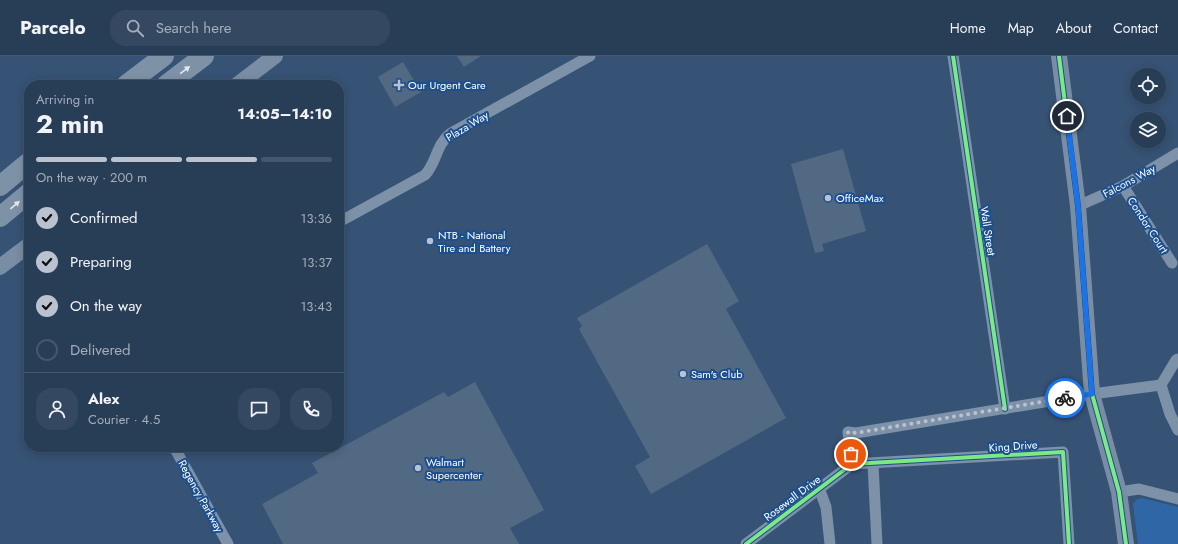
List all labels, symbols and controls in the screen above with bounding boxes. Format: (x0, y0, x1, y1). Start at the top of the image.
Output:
search box (110, 10, 390, 46)
text: Parcelo (20, 14, 86, 41)
icon: search (124, 17, 146, 39)
text: Search here (156, 17, 232, 39)
text: Home (950, 18, 986, 38)
text: Map (1008, 18, 1034, 38)
text: About (1056, 18, 1091, 38)
text: Contact (1113, 18, 1158, 38)
one-way arrow (180, 67, 190, 75)
map controls (1130, 68, 1166, 148)
button: locate (1130, 68, 1166, 104)
place label: Our Urgent Care (408, 77, 486, 93)
marker: Our Urgent Care (393, 79, 405, 91)
text: Arriving in (36, 90, 94, 109)
pin (1050, 99, 1084, 133)
text: 14:05–14:10 (237, 103, 332, 125)
text: 2 min (36, 105, 104, 143)
icon: home (1056, 105, 1078, 127)
street label: Plaza Way (443, 107, 492, 145)
button: layers (1130, 112, 1166, 148)
street label: Falcons Way (1100, 160, 1158, 202)
text: On the way · 200 m (36, 168, 147, 187)
place label: OfficeMax (836, 190, 884, 206)
marker: OfficeMax (823, 193, 833, 203)
street label: Condor Court (1124, 194, 1172, 257)
one-way arrow (9, 201, 20, 210)
street label: Wall Street (976, 205, 1000, 257)
icon: check (36, 207, 58, 229)
text: Confirmed (70, 207, 138, 229)
text: 13:36 (301, 209, 332, 228)
place label: NTB - National Tire and Battery (438, 227, 511, 256)
marker: NTB - National Tire and Battery (425, 236, 435, 246)
icon: check (36, 251, 58, 273)
text: Preparing (70, 251, 132, 273)
text: 13:37 (301, 253, 332, 272)
icon: check (36, 295, 58, 317)
text: On the way (70, 295, 142, 317)
text: 13:43 (300, 297, 332, 316)
text: Delivered (70, 339, 131, 361)
place label: Sam's Club (691, 366, 742, 382)
marker: Sam's Club (678, 369, 688, 379)
courier (1045, 378, 1085, 418)
icon: bike (1054, 387, 1076, 409)
button: person (36, 388, 78, 430)
text: Alex (88, 388, 119, 410)
button: chat (238, 388, 280, 430)
button: phone (290, 388, 332, 430)
text: Courier · 4.5 (88, 410, 160, 429)
street label: King Drive (988, 436, 1038, 456)
pin (834, 437, 868, 471)
icon: bag (840, 443, 862, 465)
place label: Walmart Supercenter (426, 454, 482, 483)
street label: Regency Parkway (175, 457, 228, 535)
marker: Walmart Supercenter (413, 463, 423, 473)
street label: Rosewall Drive (760, 471, 824, 525)

